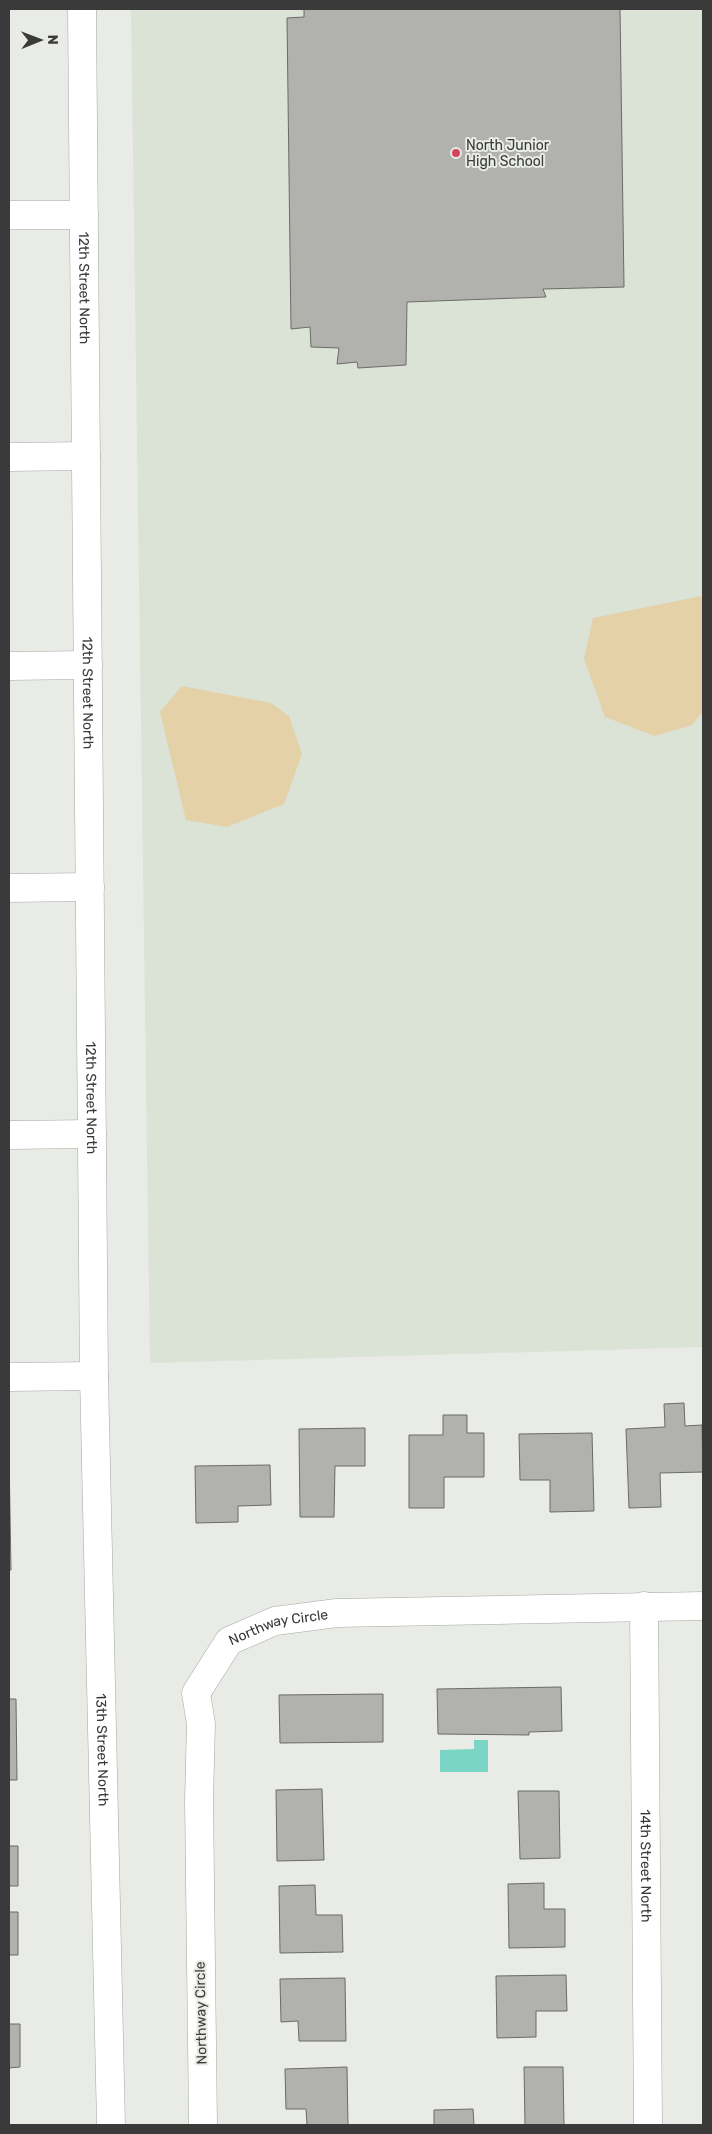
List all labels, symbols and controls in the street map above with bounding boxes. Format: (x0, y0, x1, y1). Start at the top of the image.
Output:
north arrow (15, 15, 65, 65)
text: N (44, 35, 61, 45)
place label: North Junior High School (466, 137, 550, 170)
marker: North Junior High School (450, 147, 462, 159)
street label: 12th Street North (75, 232, 93, 344)
street label: 12th Street North (79, 637, 97, 749)
street label: 12th Street North (83, 1042, 101, 1154)
street label: Northway Circle (226, 1606, 329, 1649)
street label: 13th Street North (93, 1693, 112, 1807)
street label: 14th Street North (637, 1809, 655, 1923)
street label: Northway Circle (192, 1961, 210, 2065)

